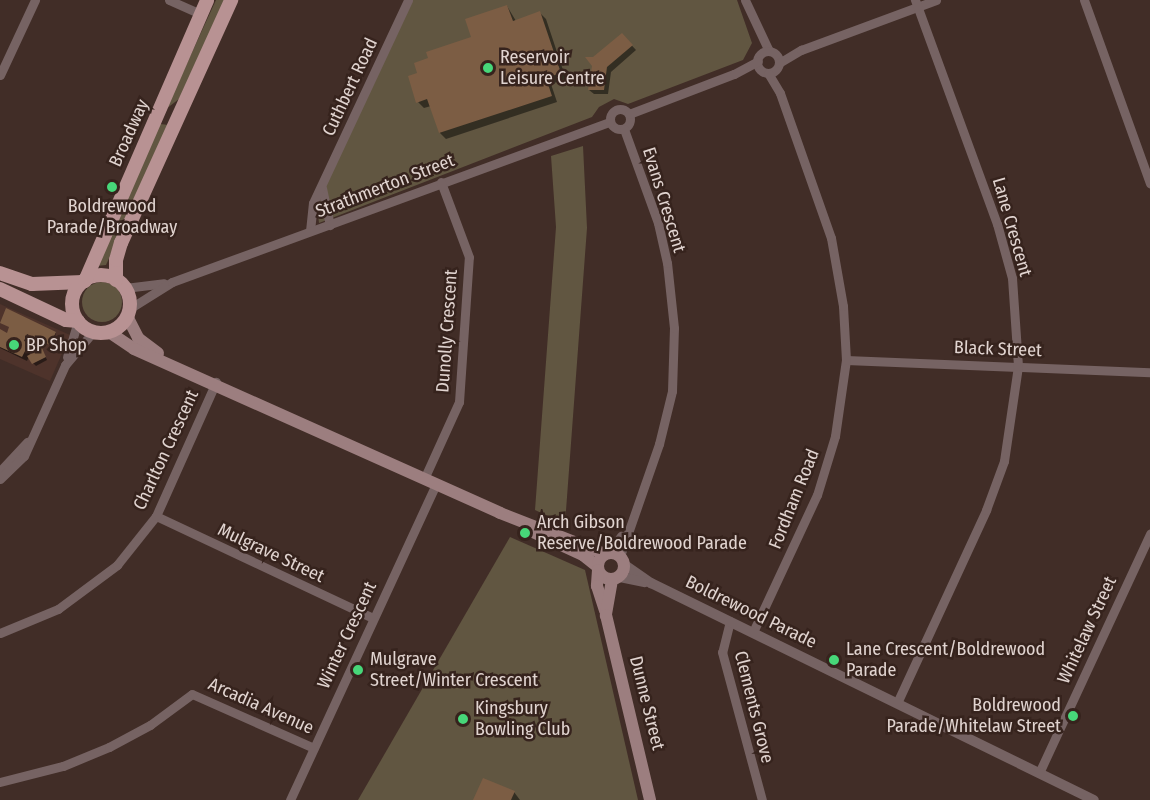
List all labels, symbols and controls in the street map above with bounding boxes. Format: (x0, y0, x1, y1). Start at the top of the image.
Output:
street label: Cuthbert Road (318, 34, 382, 140)
place label: Reservoir Leisure Centre (500, 47, 605, 90)
marker: Reservoir Leisure Centre (481, 61, 495, 75)
street label: Broadway (105, 96, 153, 170)
street label: Evans Crescent (638, 145, 690, 255)
street label: Strathmerton Street (313, 150, 457, 222)
street label: Lane Crescent (988, 175, 1036, 279)
marker: Boldrewood Parade/Broadway (105, 180, 119, 194)
place label: Boldrewood Parade/Broadway (47, 196, 177, 238)
street label: Dunolly Crescent (432, 269, 462, 393)
place label: BP Shop (26, 334, 87, 356)
street label: Black Street (954, 337, 1042, 361)
marker: BP Shop (7, 338, 21, 352)
street label: Charlton Crescent (129, 387, 203, 513)
street label: Fordham Road (764, 446, 824, 552)
place label: Arch Gibson Reserve/Boldrewood Parade (537, 512, 747, 554)
street label: Mulgrave Street (214, 519, 328, 587)
marker: Arch Gibson Reserve/Boldrewood Parade (518, 526, 532, 540)
street label: Boldrewood Parade (682, 571, 820, 653)
street label: Whitelaw Street (1053, 573, 1121, 687)
street label: Winter Crescent (313, 578, 381, 692)
place label: Lane Crescent/Boldrewood Parade (846, 639, 1045, 682)
place label: Mulgrave Street/Winter Crescent (370, 649, 538, 692)
street label: Clements Grove (730, 649, 778, 765)
marker: Lane Crescent/Boldrewood Parade (827, 653, 841, 667)
street label: Dunne Street (625, 654, 669, 752)
marker: Mulgrave Street/Winter Crescent (351, 663, 365, 677)
street label: Arcadia Avenue (205, 673, 317, 739)
place label: Boldrewood Parade/Whitelaw Street (887, 695, 1061, 738)
place label: Kingsbury Bowling Club (475, 698, 570, 740)
marker: Boldrewood Parade/Whitelaw Street (1066, 709, 1080, 723)
marker: Kingsbury Bowling Club (456, 712, 470, 726)

